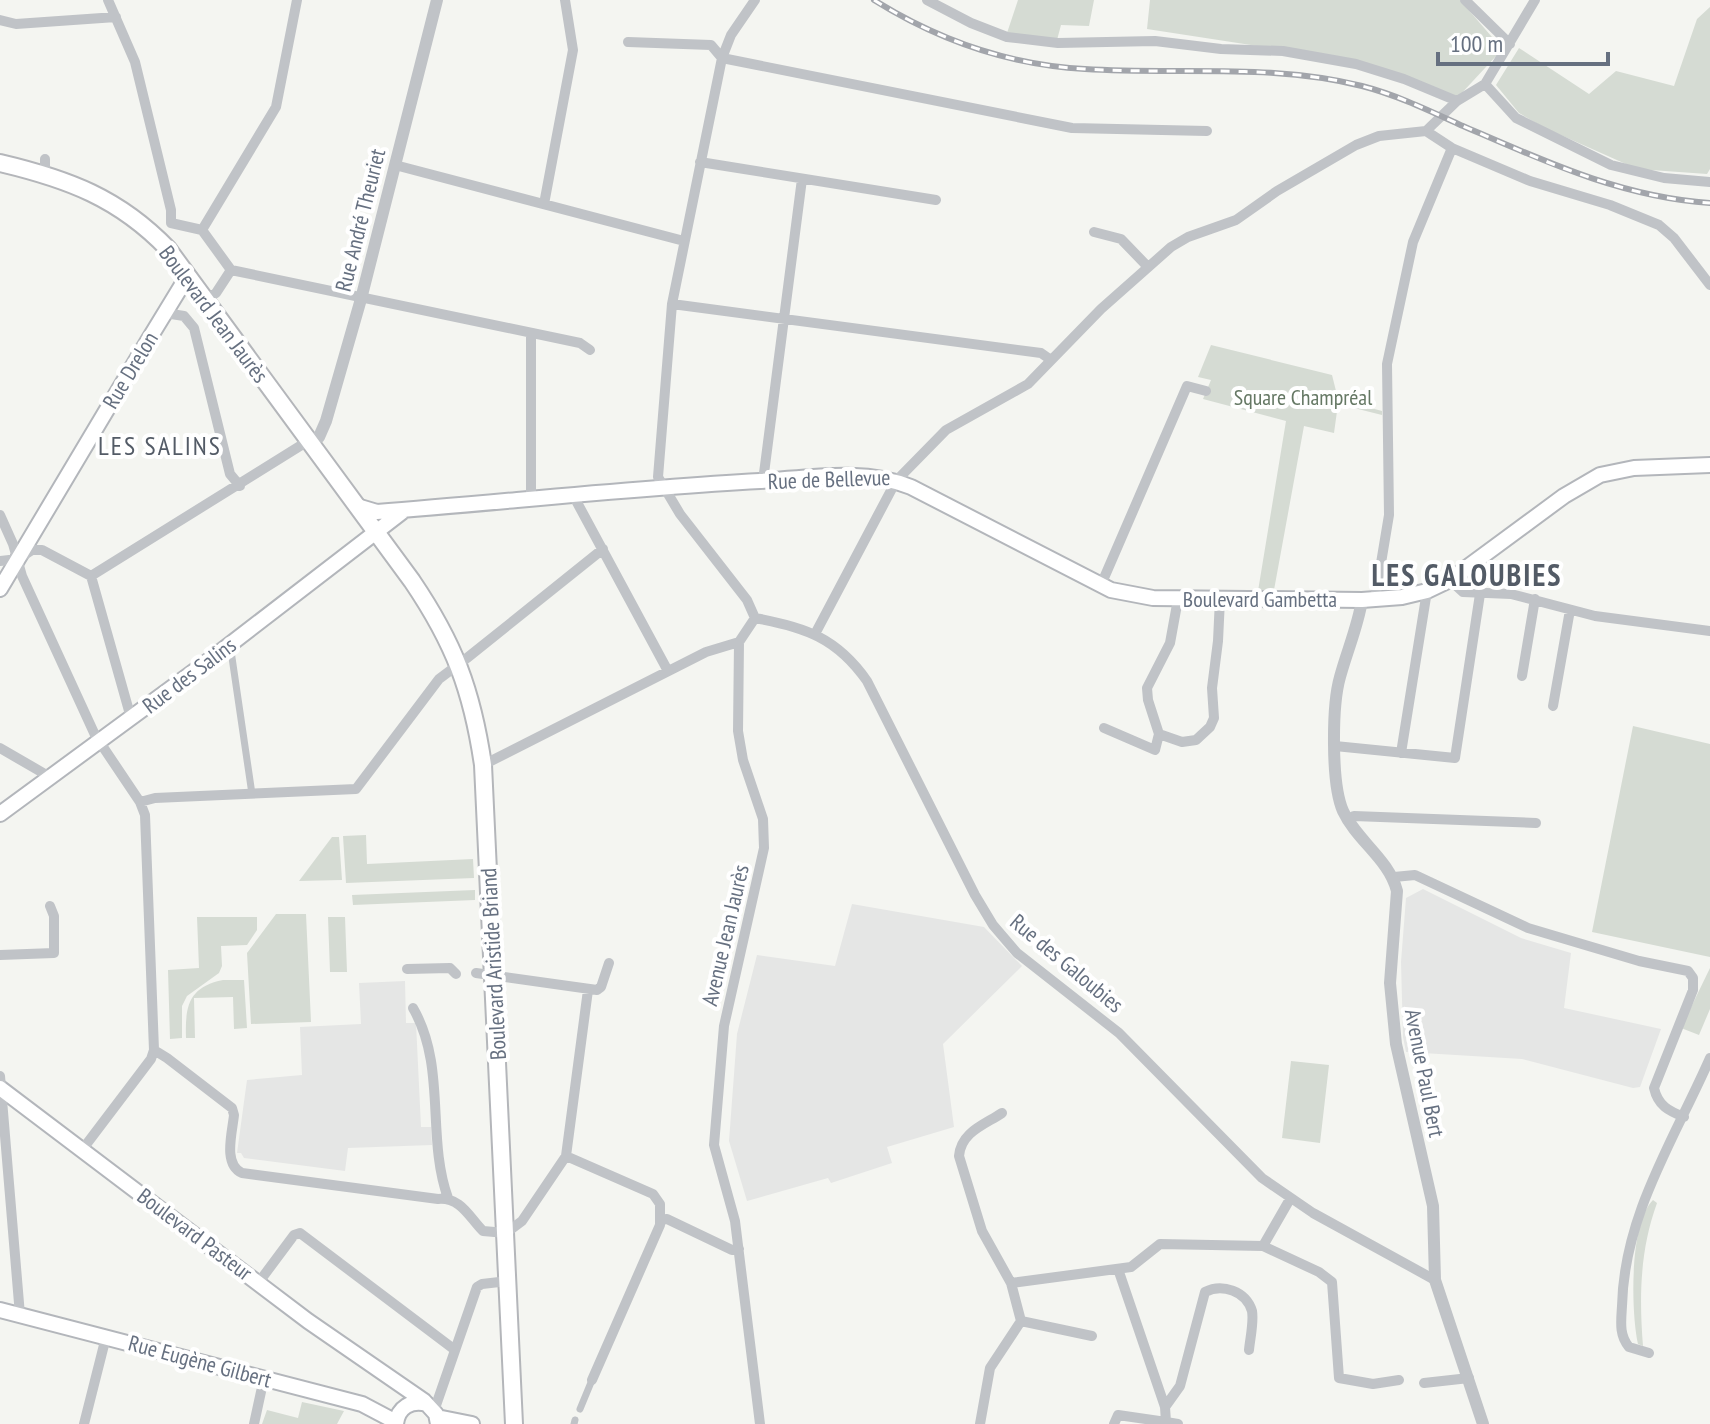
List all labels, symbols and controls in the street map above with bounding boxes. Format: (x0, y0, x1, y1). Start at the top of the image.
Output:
scale bar (1438, 16, 1608, 66)
text: 100 m (1450, 28, 1503, 59)
street label: Rue André Theuriet (329, 146, 391, 294)
street label: Boulevard Jean Jaurès (153, 240, 275, 388)
street label: Rue Drelon (96, 326, 164, 414)
park label: Square Champréal (1234, 383, 1373, 411)
district label: LES SALINS (98, 429, 222, 462)
street label: Rue de Bellevue (767, 463, 891, 495)
district label: LES GALOUBIES (1372, 555, 1562, 594)
street label: Boulevard Gambetta (1183, 585, 1337, 613)
street label: Rue des Salins (137, 631, 241, 719)
street label: Avenue Jean Jaurès (695, 862, 755, 1008)
street label: Boulevard Aristide Briand (474, 867, 512, 1061)
street label: Rue des Galoubies (1005, 908, 1129, 1018)
street label: Avenue Paul Bert (1399, 1007, 1451, 1139)
street label: Boulevard Pasteur (132, 1182, 258, 1286)
street label: Rue Eugène Gilbert (125, 1328, 275, 1394)

